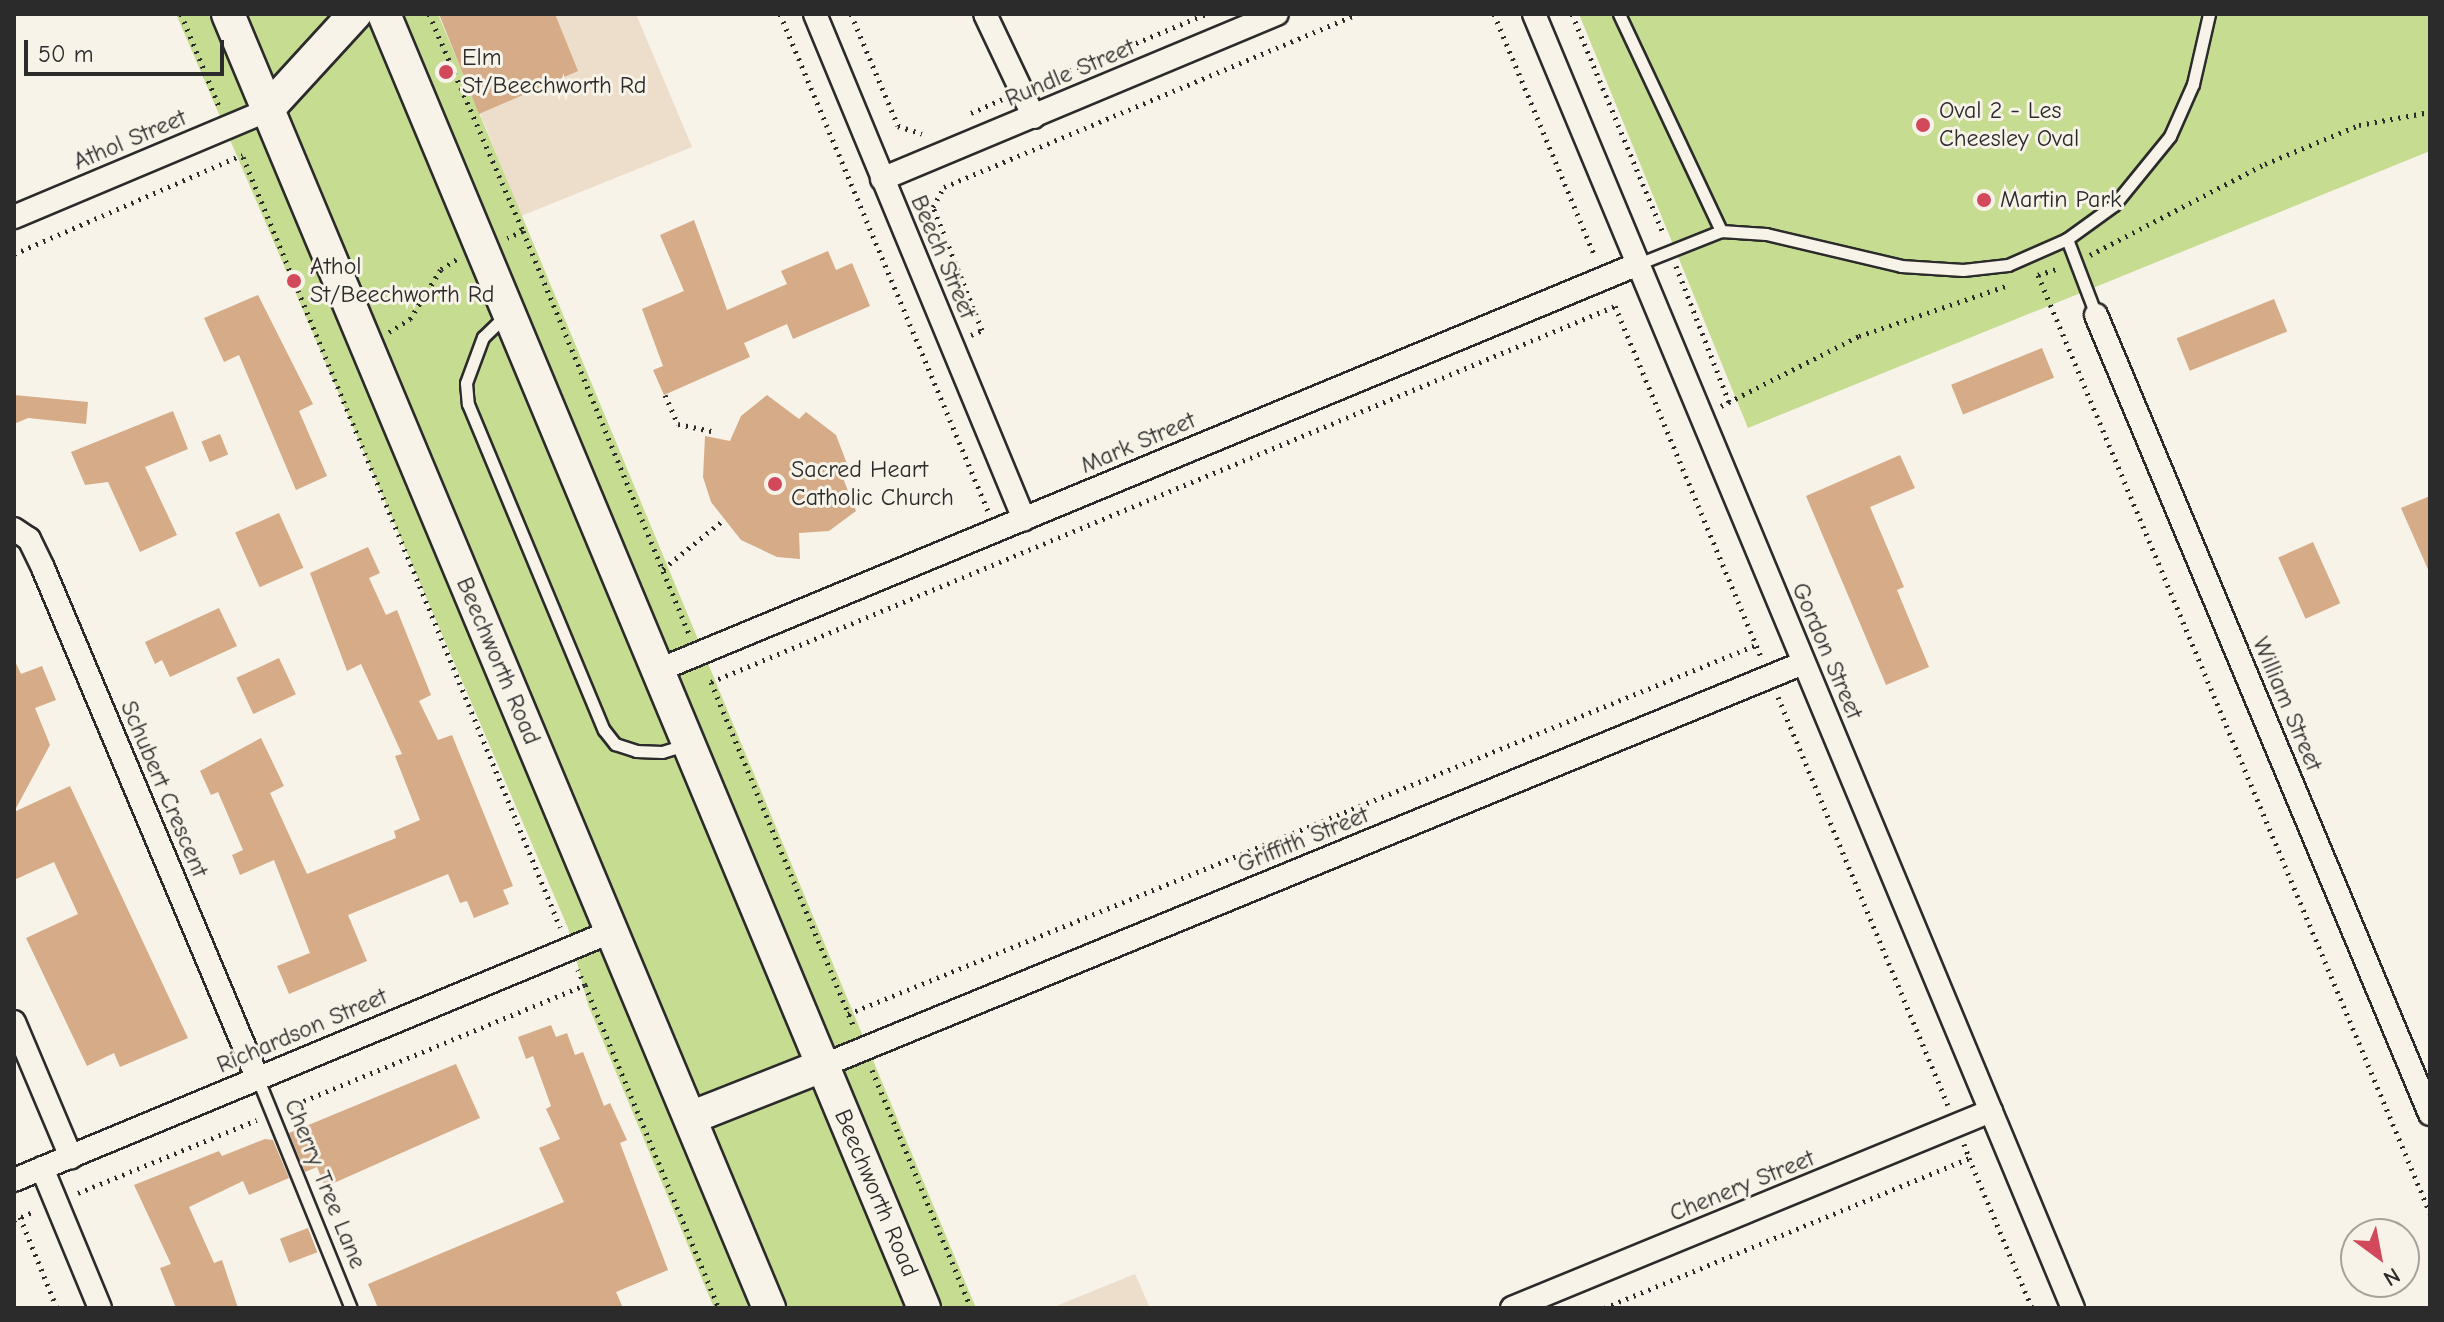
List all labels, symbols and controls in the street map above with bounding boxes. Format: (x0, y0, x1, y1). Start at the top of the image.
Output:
scale bar (28, 24, 228, 74)
street label: Rundle Street (1001, 33, 1139, 113)
text: 50 m (38, 40, 94, 68)
place label: Elm St/Beechworth Rd (462, 44, 647, 100)
marker: Elm St/Beechworth Rd (437, 63, 455, 81)
place label: Oval 2 - Les Cheesley Oval (1939, 97, 2079, 153)
street label: Athol Street (69, 103, 191, 177)
marker: Oval 2 - Les Cheesley Oval (1914, 116, 1932, 134)
place label: Martin Park (2000, 186, 2122, 214)
street label: Beech Street (904, 191, 982, 323)
marker: Martin Park (1975, 191, 1993, 209)
place label: Athol St/Beechworth Rd (310, 253, 495, 309)
marker: Athol St/Beechworth Rd (285, 272, 303, 290)
street label: Mark Street (1076, 406, 1200, 480)
place label: Sacred Heart Catholic Church (791, 456, 954, 512)
marker: Sacred Heart Catholic Church (766, 475, 784, 493)
street label: Beechworth Road (450, 573, 546, 749)
street label: Gordon Street (1785, 578, 1869, 724)
street label: William Street (2246, 633, 2328, 775)
street label: Schubert Crescent (114, 697, 214, 881)
street label: Griffith Street (1233, 801, 1373, 879)
street label: Richardson Street (213, 982, 391, 1080)
street label: Cherry Tree Lane (278, 1095, 372, 1273)
street label: Beechworth Road (828, 1105, 924, 1281)
street label: Chenery Street (1666, 1144, 1818, 1228)
north arrow (2340, 1218, 2420, 1298)
text: N (2379, 1262, 2405, 1291)

